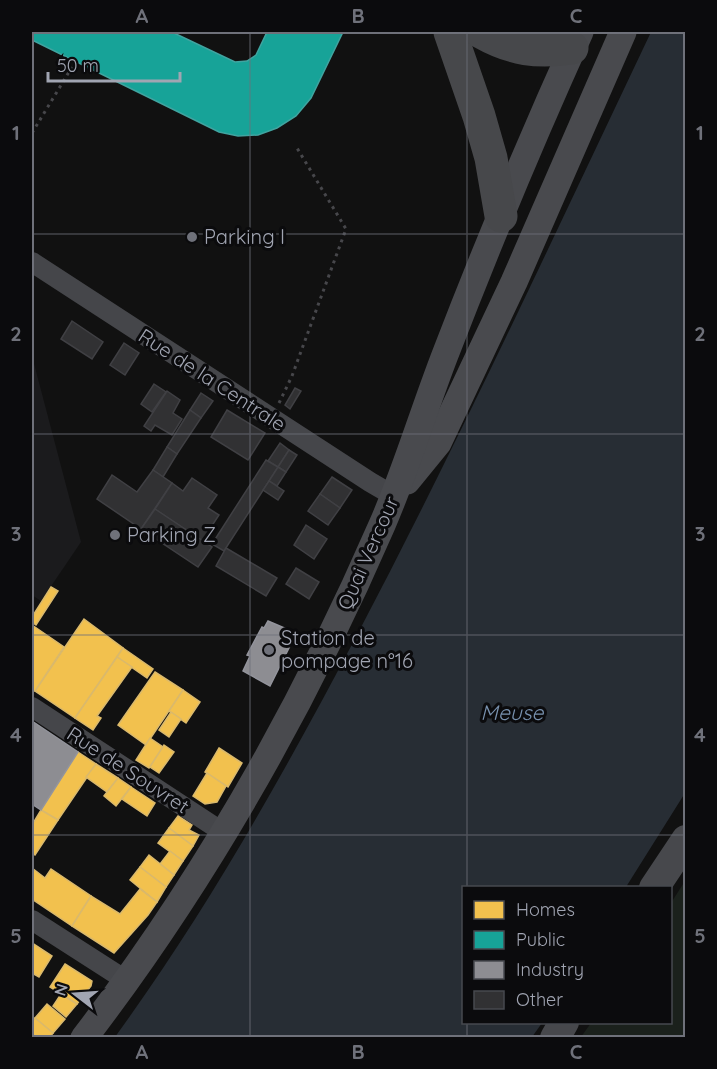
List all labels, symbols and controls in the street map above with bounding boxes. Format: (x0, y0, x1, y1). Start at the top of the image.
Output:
text: A (136, 3, 149, 28)
text: B (351, 3, 365, 28)
text: C (570, 3, 583, 28)
scale bar (48, 45, 180, 83)
text: 50 m (57, 54, 99, 77)
text: 1 (12, 120, 20, 145)
text: 1 (696, 120, 704, 145)
place label: Parking I (204, 224, 285, 249)
marker: Parking I (185, 230, 199, 244)
text: 2 (10, 321, 22, 346)
text: 2 (694, 321, 706, 346)
street label: Rue de la Centrale (134, 323, 291, 436)
street label: Quai Vercour (331, 492, 404, 613)
text: 3 (11, 521, 21, 546)
text: 3 (695, 521, 705, 546)
place label: Parking Z (127, 522, 216, 547)
marker: Parking Z (108, 528, 122, 542)
place label: Station de pompage n°16 (281, 625, 413, 673)
marker: Station de pompage n°16 (262, 643, 276, 657)
water label: Meuse (481, 699, 545, 725)
street label: Rue de Souvret (62, 721, 194, 819)
text: 4 (10, 722, 22, 747)
text: 4 (694, 722, 706, 747)
legend (462, 886, 672, 1024)
text: Homes (516, 898, 575, 921)
text: 5 (10, 923, 22, 948)
text: 5 (694, 923, 706, 948)
text: Public (516, 928, 565, 951)
text: Industry (516, 958, 584, 981)
north arrow (45, 964, 105, 1024)
text: N (49, 981, 72, 998)
text: Other (516, 988, 563, 1011)
text: A (136, 1039, 149, 1064)
text: B (351, 1039, 365, 1064)
text: C (570, 1039, 583, 1064)

